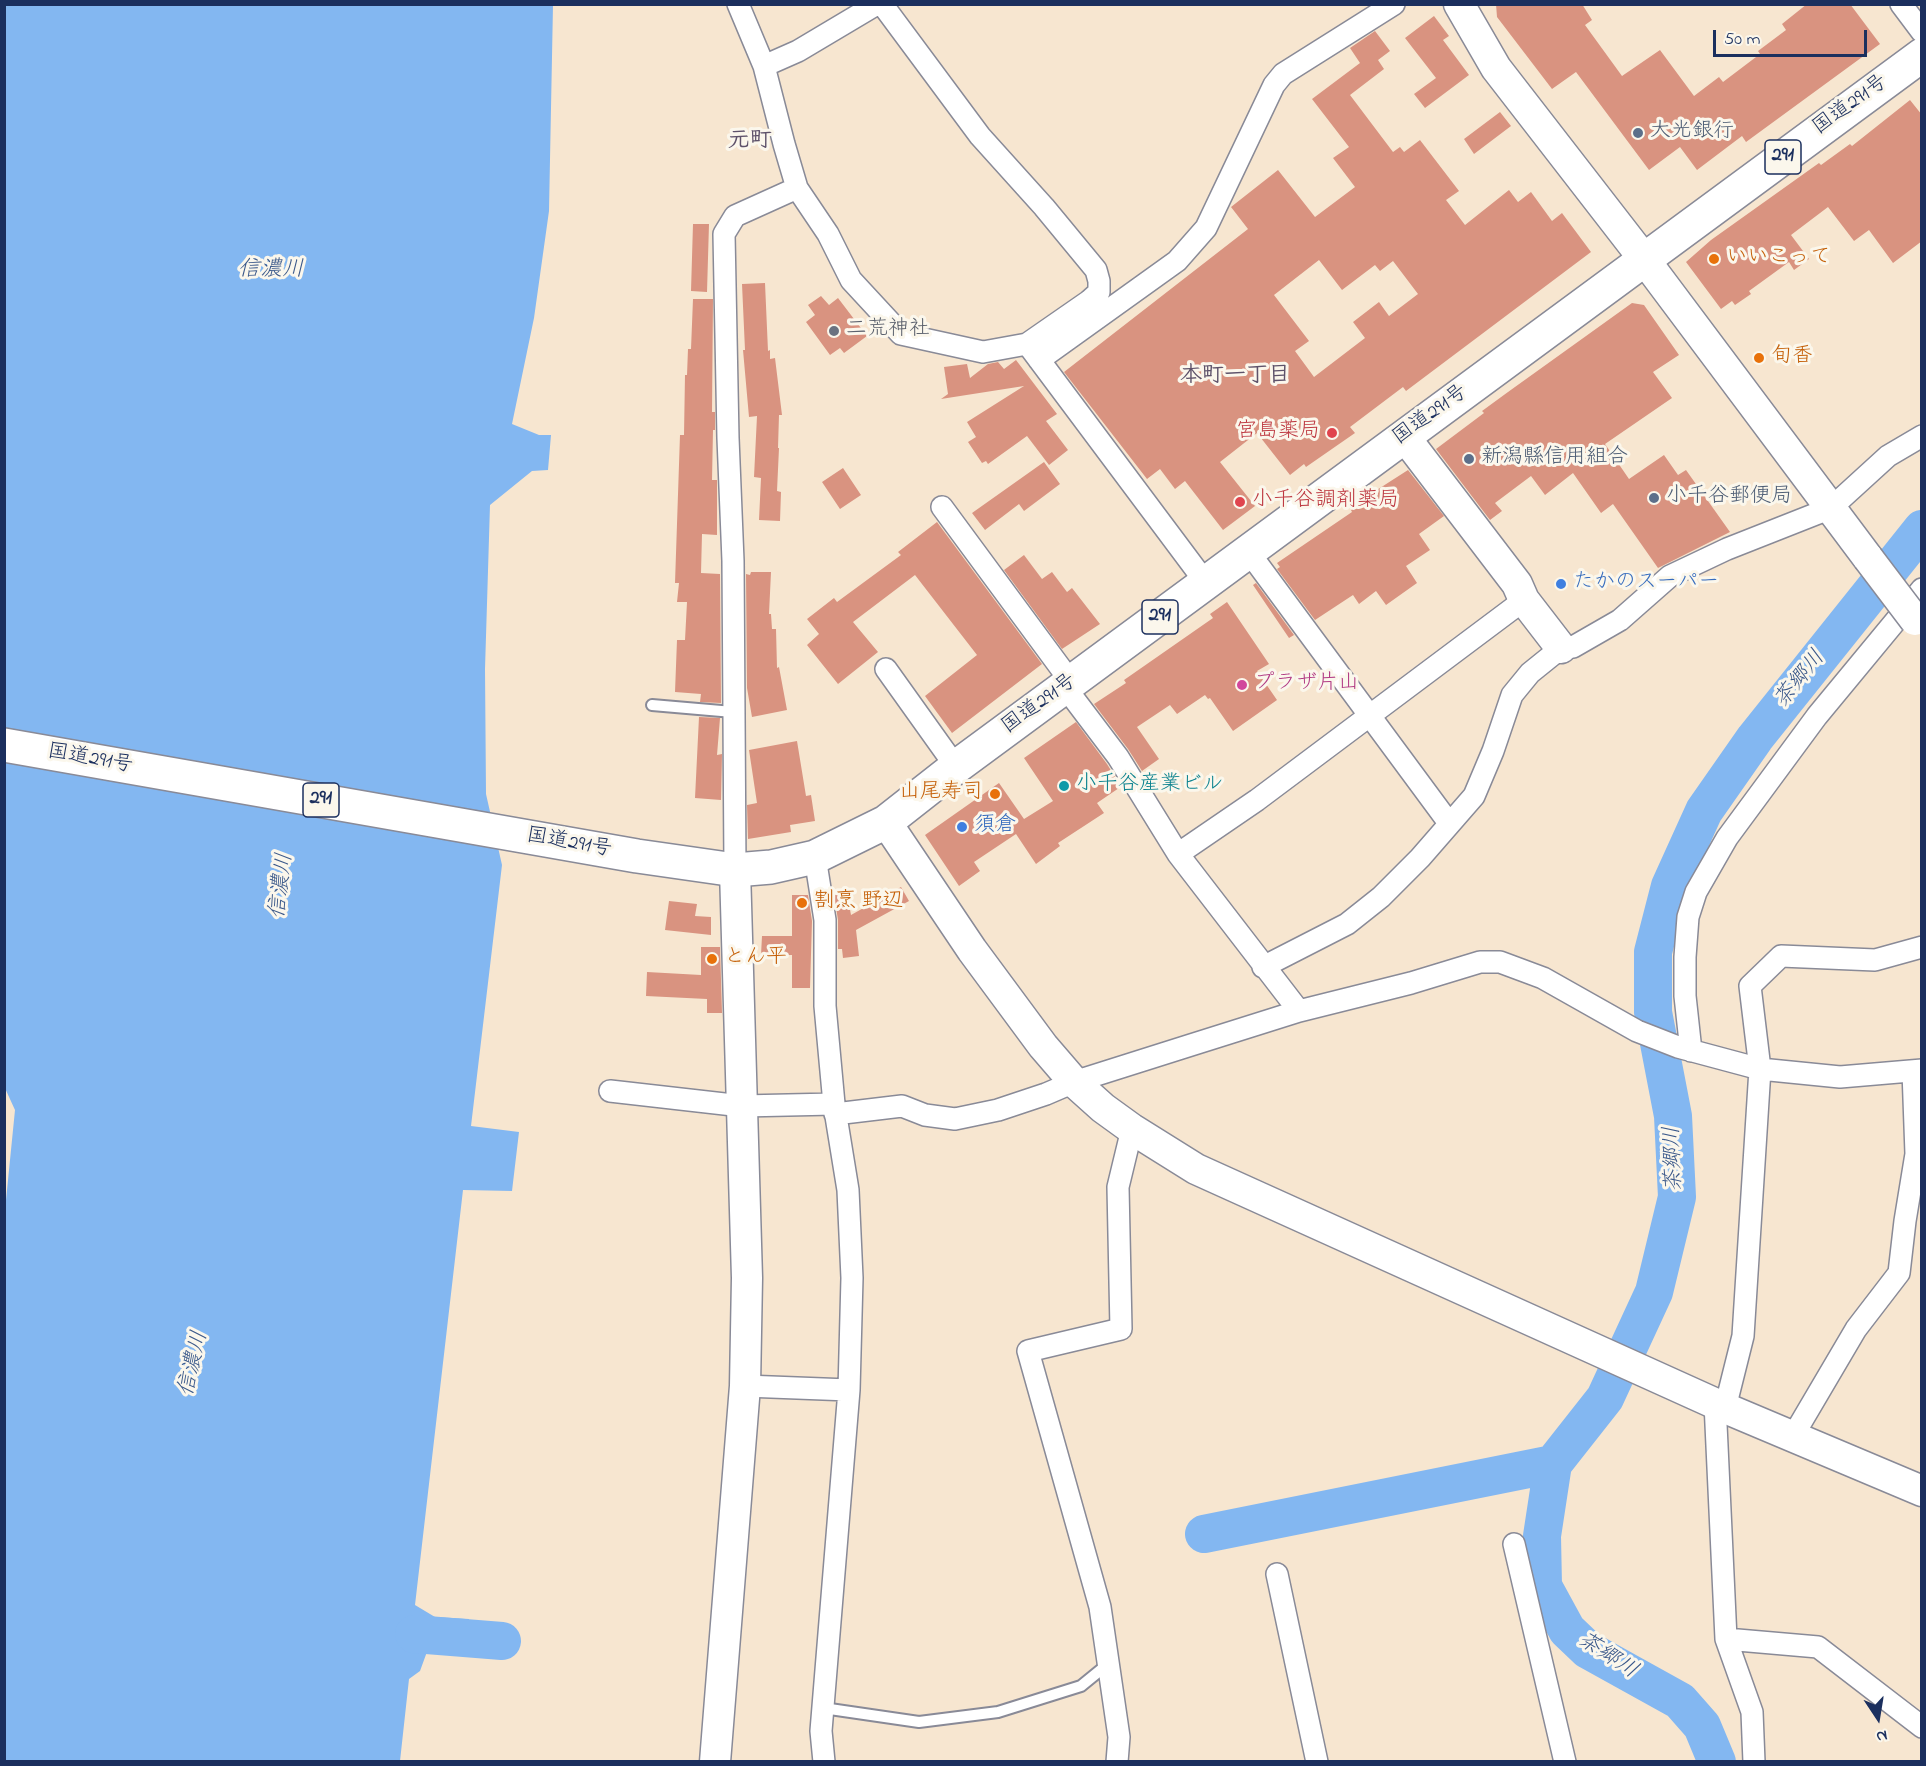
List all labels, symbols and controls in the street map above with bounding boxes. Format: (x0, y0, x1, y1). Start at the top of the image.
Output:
scale bar (1716, 18, 1870, 56)
text: 50 m (1724, 27, 1761, 53)
street label: 国道291号 (1809, 70, 1893, 142)
place label: 大光銀行 (1650, 120, 1734, 146)
marker: 大光銀行 (1631, 126, 1645, 140)
district label: 元町 (728, 129, 772, 155)
road number: 291 (1765, 140, 1801, 174)
place label: いいこって (1726, 246, 1831, 272)
marker: いいこって (1707, 252, 1721, 266)
water label: 信濃川 (238, 258, 304, 284)
place label: 二荒神社 (846, 318, 930, 344)
marker: 二荒神社 (827, 324, 841, 338)
place label: 旬香 (1771, 345, 1813, 371)
marker: 旬香 (1752, 351, 1766, 365)
district label: 本町一丁目 (1180, 364, 1290, 390)
street label: 国道291号 (1389, 380, 1473, 452)
place label: 宮島薬局 (1236, 420, 1320, 446)
marker: 宮島薬局 (1325, 426, 1339, 440)
place label: 新潟縣信用組合 (1481, 446, 1628, 472)
marker: 新潟縣信用組合 (1462, 452, 1476, 466)
place label: 小千谷郵便局 (1666, 485, 1792, 511)
place label: 小千谷調剤薬局 (1252, 489, 1399, 515)
marker: 小千谷郵便局 (1647, 491, 1661, 505)
marker: 小千谷調剤薬局 (1233, 495, 1247, 509)
place label: たかのスーパー (1573, 571, 1719, 597)
marker: たかのスーパー (1554, 577, 1568, 591)
road number: 291 (1142, 600, 1178, 634)
water label: 茶郷川 (1770, 646, 1832, 714)
street label: 国道291号 (998, 669, 1082, 741)
place label: プラザ片山 (1254, 672, 1359, 698)
marker: プラザ片山 (1235, 678, 1249, 692)
street label: 国道291号 (45, 740, 135, 780)
place label: 小千谷産業ビル (1076, 773, 1223, 799)
marker: 小千谷産業ビル (1057, 779, 1071, 793)
place label: 山尾寿司 (899, 781, 983, 807)
road number: 291 (303, 783, 339, 817)
marker: 山尾寿司 (988, 787, 1002, 801)
place label: 須倉 (974, 814, 1016, 840)
marker: 須倉 (955, 820, 969, 834)
street label: 国道291号 (524, 824, 614, 864)
water label: 信濃川 (266, 852, 300, 920)
place label: 割烹 野辺 (814, 890, 903, 916)
marker: 割烹 野辺 (795, 896, 809, 910)
place label: とん平 (724, 946, 787, 972)
marker: とん平 (705, 952, 719, 966)
water label: 茶郷川 (1661, 1126, 1689, 1192)
water label: 信濃川 (175, 1329, 215, 1399)
water label: 茶郷川 (1572, 1628, 1642, 1686)
north arrow (1848, 1688, 1908, 1748)
text: N (1874, 1723, 1890, 1748)

